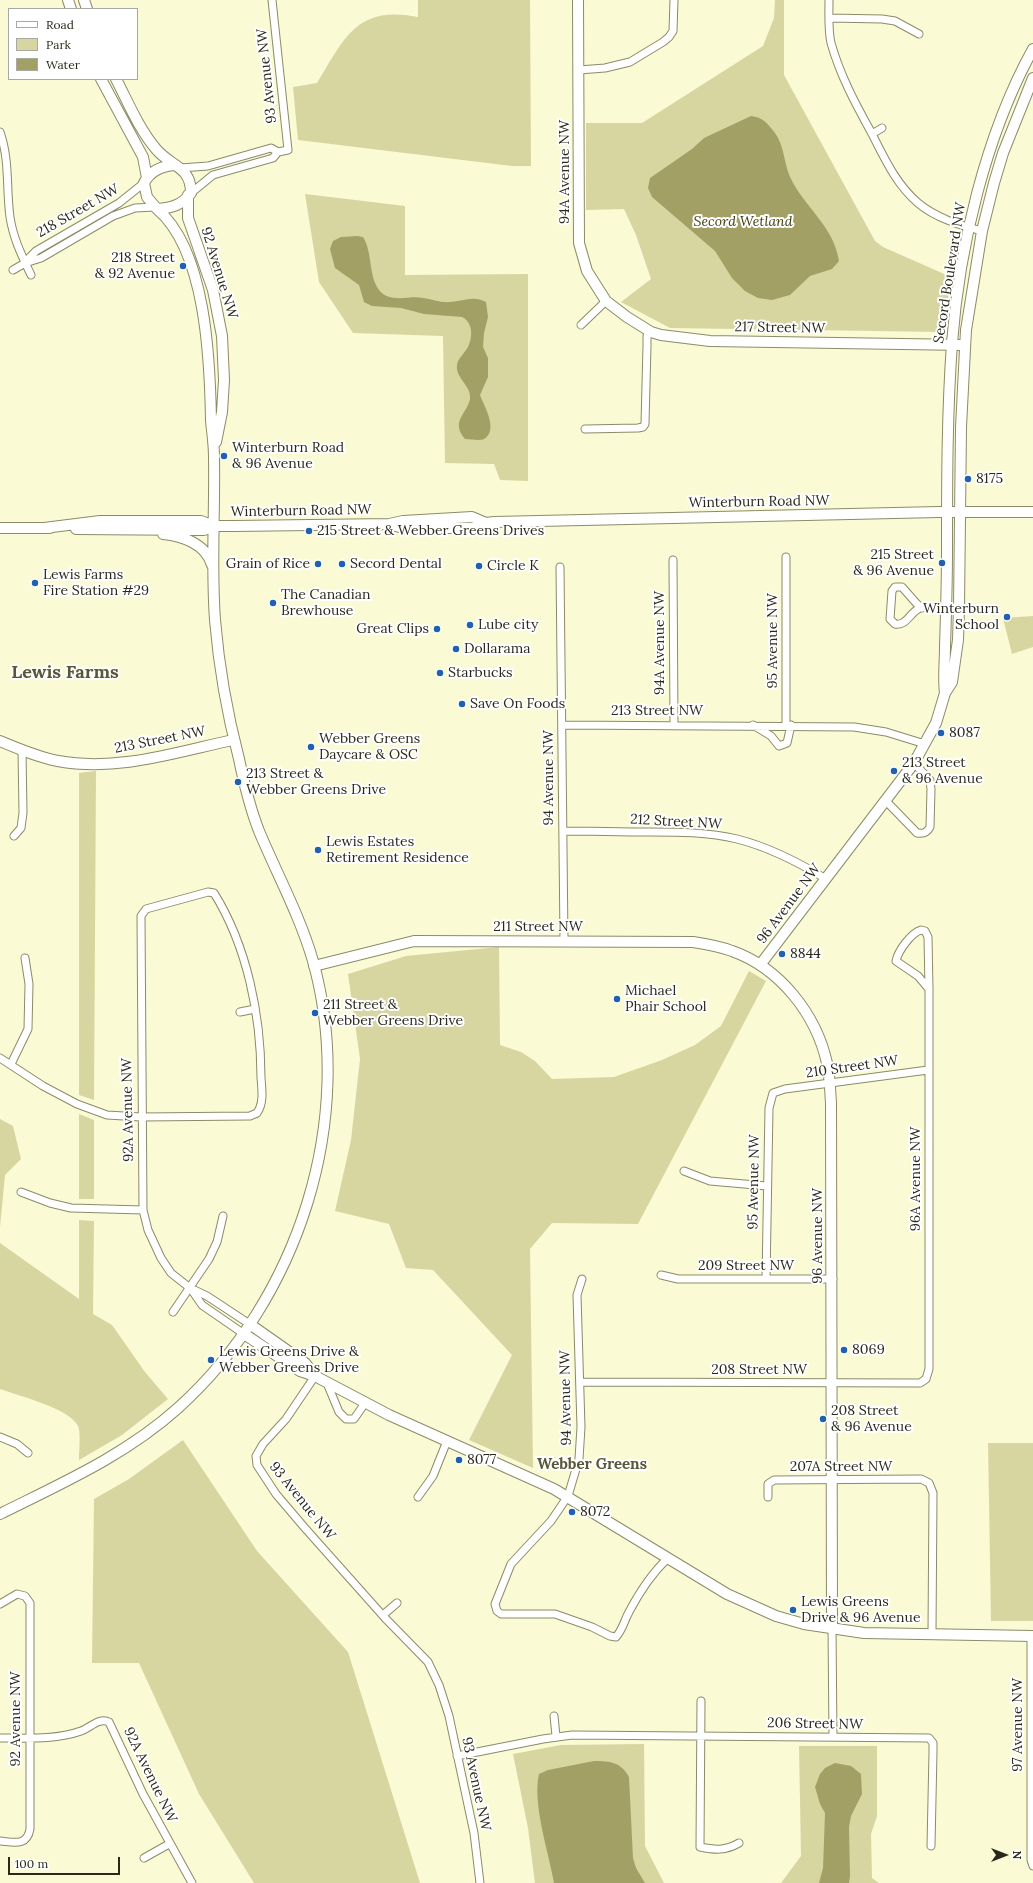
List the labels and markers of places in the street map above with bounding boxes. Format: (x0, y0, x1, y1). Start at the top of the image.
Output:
place label: 218 Street & 92 Avenue (95, 250, 175, 282)
marker: 218 Street & 92 Avenue (178, 261, 188, 271)
place label: Winterburn Road & 96 Avenue (232, 440, 344, 472)
marker: Winterburn Road & 96 Avenue (219, 451, 229, 461)
place label: 8175 (976, 471, 1003, 487)
marker: 8175 (963, 474, 973, 484)
place label: 215 Street & Webber Greens Drives (317, 523, 544, 539)
marker: 215 Street & Webber Greens Drives (304, 526, 314, 536)
place label: 215 Street & 96 Avenue (853, 547, 934, 580)
place label: Grain of Rice (226, 556, 310, 572)
place label: Secord Dental (350, 556, 442, 572)
place label: Circle K (487, 558, 539, 574)
marker: 215 Street & 96 Avenue (937, 558, 947, 568)
marker: Grain of Rice (313, 559, 323, 569)
marker: Secord Dental (337, 559, 347, 569)
marker: Circle K (474, 561, 484, 571)
place label: Lewis Farms Fire Station #29 (43, 567, 149, 600)
marker: Lewis Farms Fire Station #29 (30, 578, 40, 588)
place label: The Canadian Brewhouse (281, 587, 370, 620)
marker: The Canadian Brewhouse (268, 598, 278, 608)
place label: Winterburn School (923, 601, 999, 634)
marker: Winterburn School (1002, 612, 1012, 622)
place label: Lube city (478, 617, 538, 633)
marker: Lube city (465, 620, 475, 630)
place label: Great Clips (356, 621, 429, 637)
marker: Great Clips (432, 624, 442, 634)
place label: Dollarama (464, 641, 530, 657)
marker: Dollarama (451, 644, 461, 654)
place label: Starbucks (448, 665, 512, 681)
marker: Starbucks (435, 668, 445, 678)
place label: Save On Foods (470, 696, 565, 712)
marker: Save On Foods (457, 699, 467, 709)
place label: 8087 (949, 725, 980, 741)
marker: 8087 (936, 728, 946, 738)
place label: Webber Greens Daycare & OSC (319, 731, 420, 764)
marker: Webber Greens Daycare & OSC (306, 742, 316, 752)
place label: 213 Street & 96 Avenue (902, 755, 983, 788)
place label: 213 Street & Webber Greens Drive (246, 766, 386, 798)
marker: 213 Street & 96 Avenue (889, 766, 899, 776)
marker: 213 Street & Webber Greens Drive (233, 777, 243, 787)
place label: Lewis Estates Retirement Residence (326, 834, 469, 866)
marker: Lewis Estates Retirement Residence (313, 845, 323, 855)
place label: 8844 (790, 946, 821, 962)
marker: 8844 (777, 949, 787, 959)
place label: Michael Phair School (625, 983, 707, 1016)
marker: Michael Phair School (612, 994, 622, 1004)
place label: 211 Street & Webber Greens Drive (323, 997, 463, 1030)
marker: 211 Street & Webber Greens Drive (310, 1008, 320, 1018)
place label: 8069 (852, 1342, 885, 1358)
place label: Lewis Greens Drive & Webber Greens Drive (219, 1344, 359, 1376)
marker: 8069 (839, 1345, 849, 1355)
marker: Lewis Greens Drive & Webber Greens Drive (206, 1355, 216, 1365)
place label: 208 Street & 96 Avenue (831, 1403, 912, 1436)
marker: 208 Street & 96 Avenue (818, 1414, 828, 1424)
place label: 8077 (467, 1452, 496, 1468)
marker: 8077 (454, 1455, 464, 1465)
place label: 8072 (580, 1504, 610, 1520)
marker: 8072 (567, 1507, 577, 1517)
place label: Lewis Greens Drive & 96 Avenue (801, 1594, 920, 1626)
marker: Lewis Greens Drive & 96 Avenue (788, 1605, 798, 1615)

